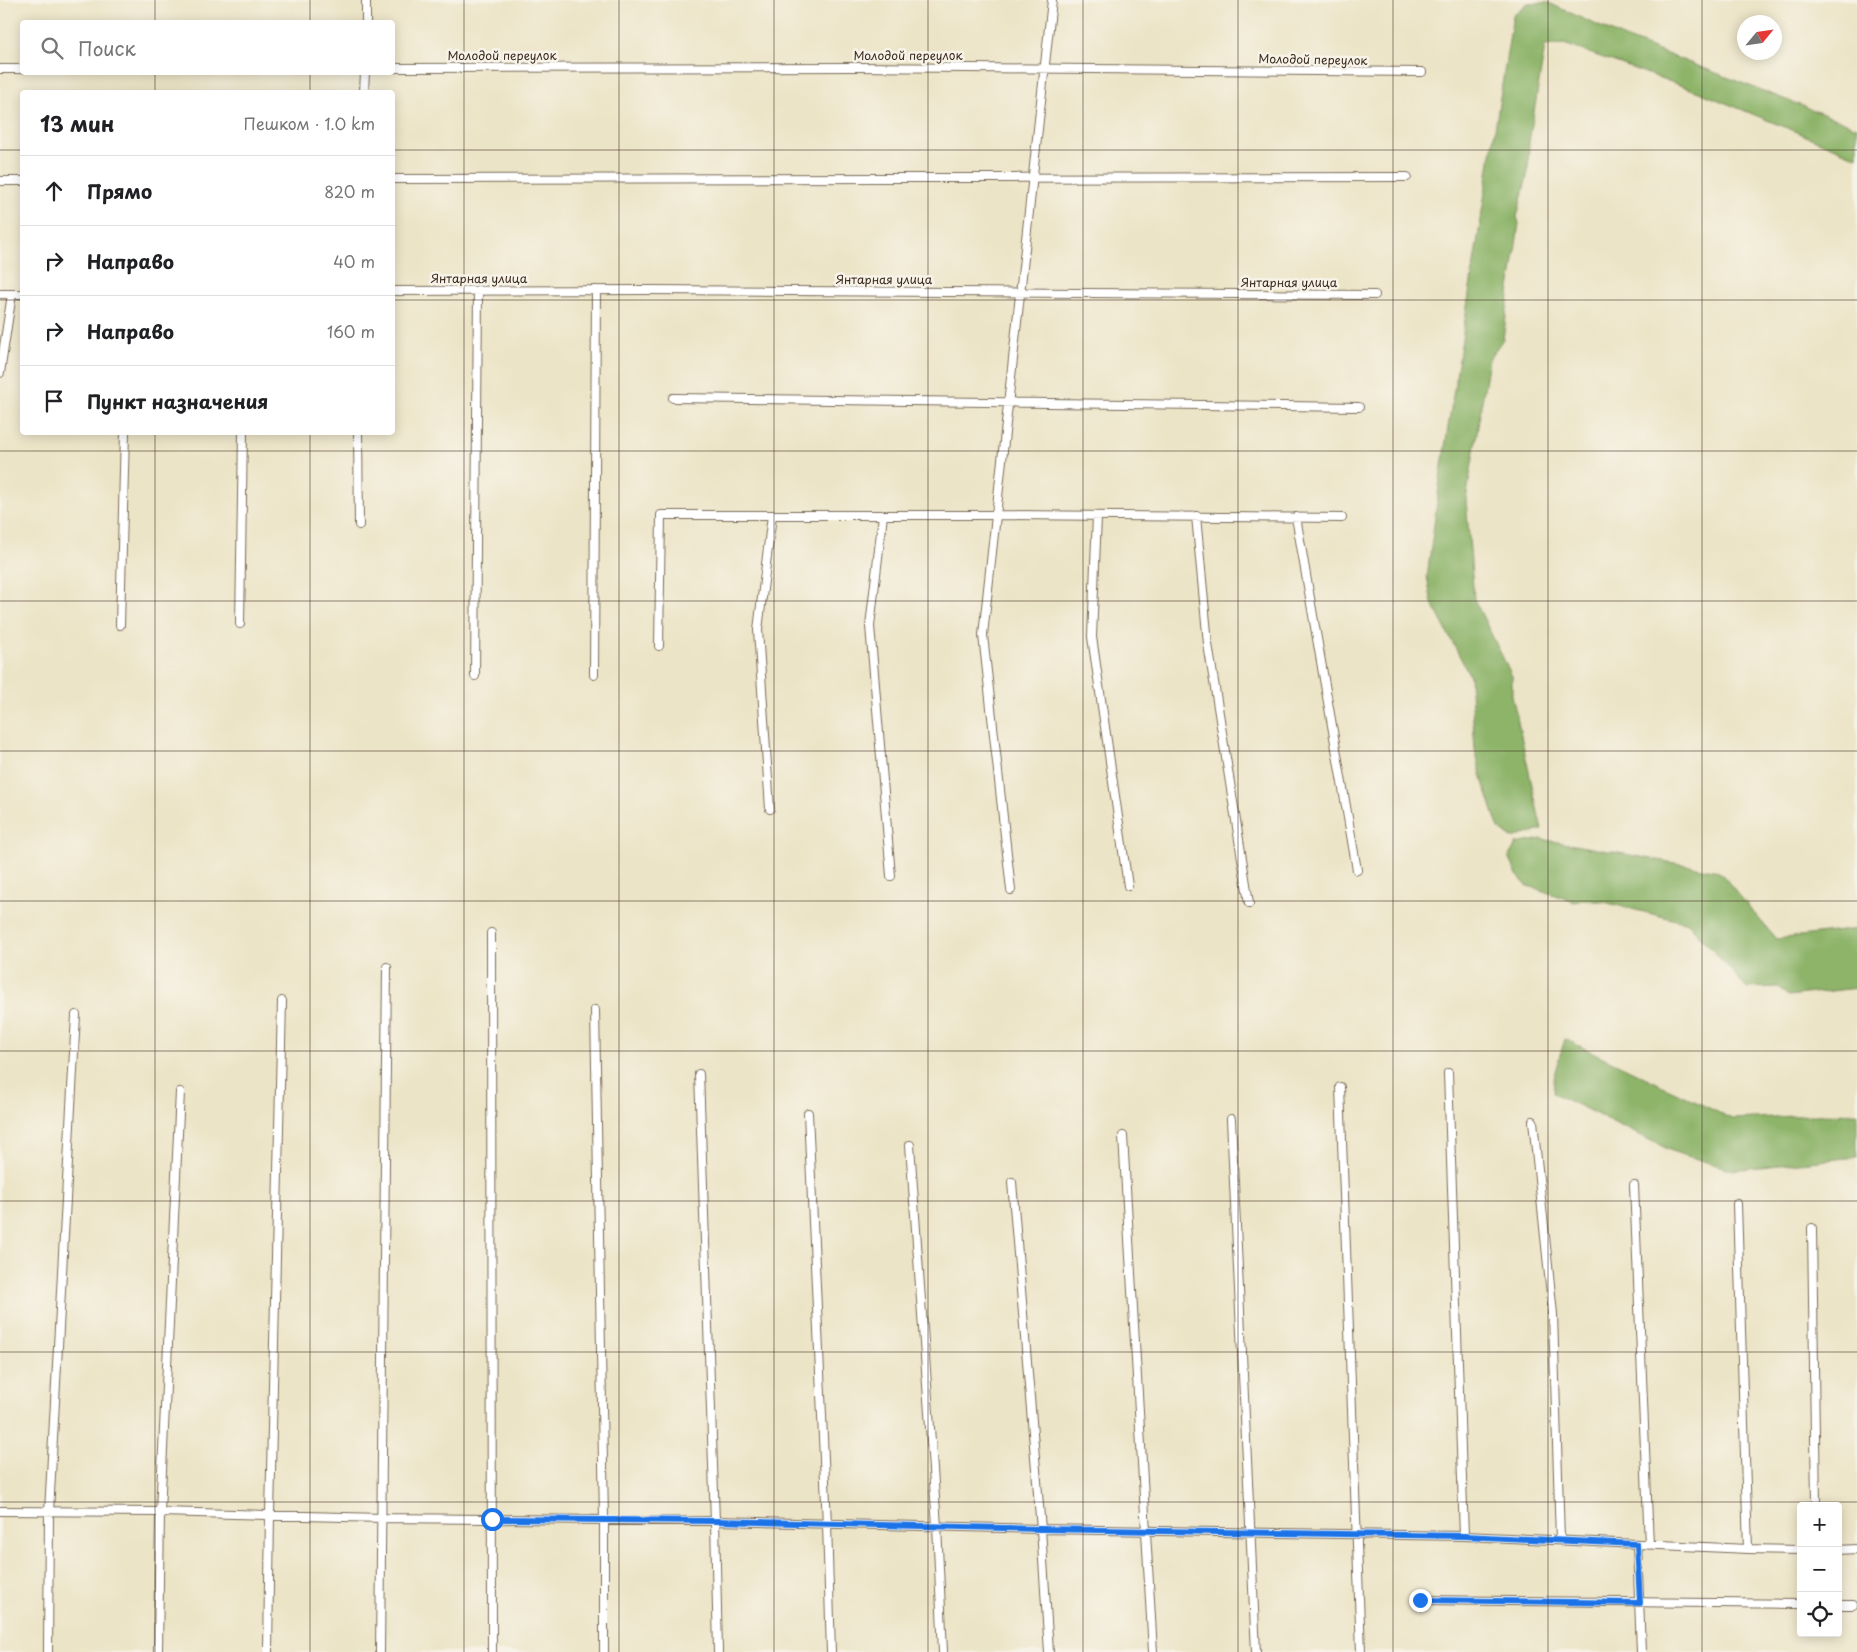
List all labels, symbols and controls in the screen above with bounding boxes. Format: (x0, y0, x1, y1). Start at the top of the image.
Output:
north arrow (1737, 15, 1782, 60)
search box (20, 20, 395, 75)
icon: search (38, 34, 66, 62)
text: Поиск (78, 34, 136, 62)
street label: Молодой переулок (447, 46, 557, 64)
street label: Молодой переулок (853, 46, 963, 64)
street label: Молодой переулок (1258, 49, 1369, 69)
text: 13 мин (40, 107, 115, 139)
text: Пешком · 1.0 km (244, 111, 375, 135)
icon: ahead (40, 177, 68, 205)
text: Прямо (87, 177, 152, 205)
text: 820 m (324, 179, 375, 203)
icon: right (40, 247, 68, 275)
text: Направо (87, 247, 174, 275)
text: 40 m (333, 249, 375, 273)
street label: Янтарная улица (431, 269, 528, 287)
street label: Янтарная улица (836, 270, 933, 288)
street label: Янтарная улица (1241, 273, 1338, 291)
icon: right (40, 317, 68, 345)
text: Направо (87, 317, 174, 345)
text: 160 m (327, 319, 375, 343)
icon: arrive (40, 387, 68, 415)
text: Пункт назначения (87, 387, 268, 415)
map controls (1797, 1502, 1842, 1637)
button: + (1797, 1502, 1842, 1547)
route start (481, 1508, 504, 1531)
button: − (1797, 1547, 1842, 1592)
route end (1409, 1589, 1432, 1612)
button: locate (1797, 1592, 1842, 1637)

